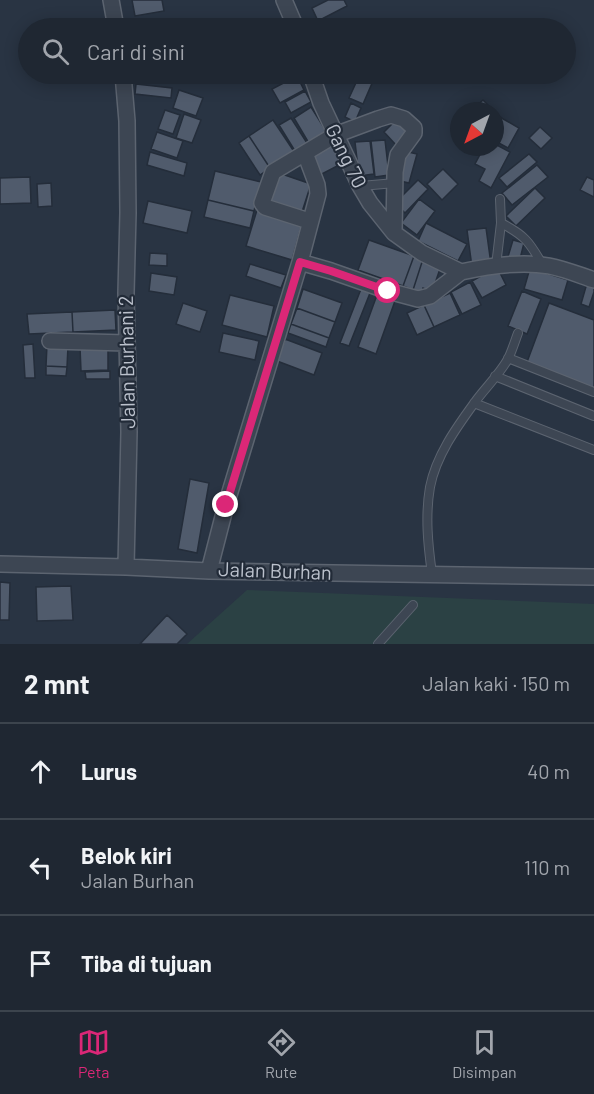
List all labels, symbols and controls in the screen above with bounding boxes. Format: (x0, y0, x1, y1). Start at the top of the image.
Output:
search box (18, 18, 576, 84)
icon: search (39, 35, 72, 68)
text: Cari di sini (87, 38, 185, 64)
north arrow (450, 102, 504, 156)
street label: Gang 70 (321, 119, 373, 192)
route start (374, 277, 400, 303)
street label: Jalan Burhani 2 (113, 295, 139, 429)
route end (212, 491, 238, 517)
street label: Jalan Burhan (218, 556, 332, 584)
text: 2 mnt (24, 668, 90, 699)
text: Jalan kaki · 150 m (422, 671, 570, 695)
icon: ahead (24, 755, 57, 788)
text: Lurus (81, 758, 137, 784)
text: 40 m (527, 759, 570, 783)
text: Belok kiri (81, 842, 172, 868)
icon: left (24, 851, 57, 884)
text: 110 m (524, 855, 570, 879)
text: Jalan Burhan (81, 868, 194, 892)
icon: arrive (24, 947, 57, 980)
text: Tiba di tujuan (81, 950, 212, 976)
tab: Peta (77, 1026, 110, 1081)
tab: Rute (265, 1026, 298, 1081)
tab: Disimpan (452, 1026, 517, 1081)

